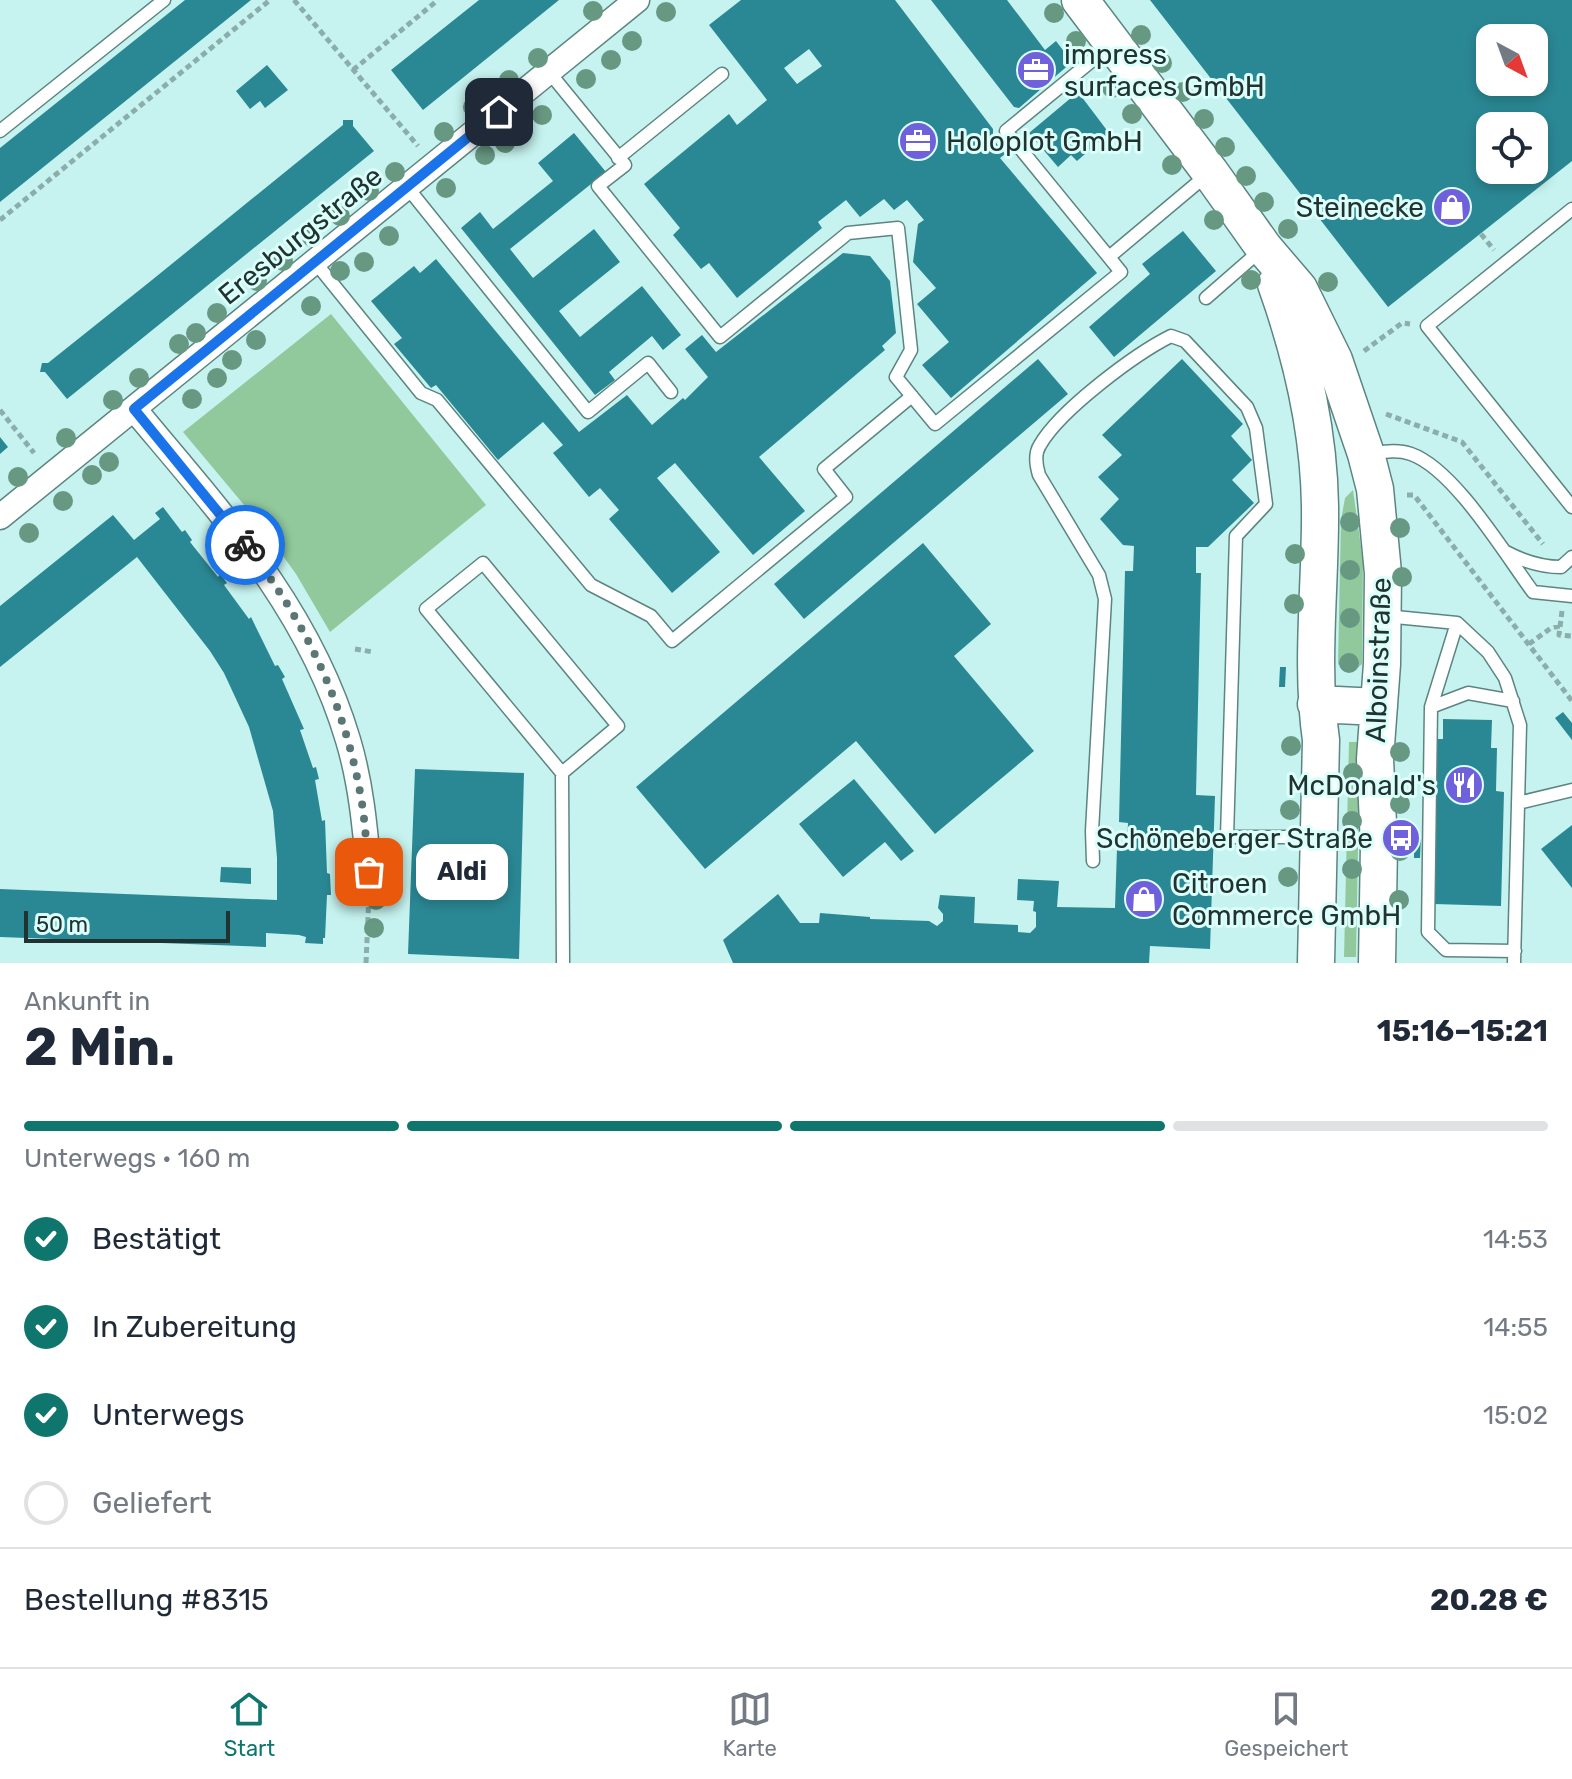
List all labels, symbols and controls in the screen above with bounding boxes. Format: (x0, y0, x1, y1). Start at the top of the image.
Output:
north arrow (1476, 24, 1548, 96)
map controls (1476, 24, 1548, 184)
place label: impress surfaces GmbH (1064, 38, 1265, 103)
office icon: impress surfaces GmbH (1015, 49, 1057, 91)
pin (465, 78, 533, 146)
icon: home (477, 90, 521, 134)
button: locate (1476, 112, 1548, 184)
office icon: Holoplot GmbH (897, 120, 939, 162)
place label: Holoplot GmbH (946, 125, 1143, 158)
street label: Eresburgstraße (212, 159, 389, 311)
shop icon: Steinecke (1431, 186, 1473, 228)
place label: Steinecke (1296, 191, 1424, 224)
courier (205, 505, 285, 585)
icon: bike (223, 523, 267, 567)
street label: Alboinstraße (1359, 577, 1398, 743)
restaurant icon: McDonald's (1443, 764, 1485, 806)
place label: McDonald's (1287, 769, 1436, 802)
bus stop icon: Schöneberger Straße (1380, 817, 1422, 859)
place label: Schöneberger Straße (1096, 822, 1373, 855)
pin (335, 838, 403, 906)
callout: Aldi (417, 844, 509, 900)
icon: bag (347, 850, 391, 894)
text: Aldi (437, 856, 487, 887)
place label: Citroen Commerce GmbH (1172, 867, 1401, 932)
shop icon: Citroen Commerce GmbH (1123, 878, 1165, 920)
scale bar (24, 907, 230, 943)
text: 50 m (36, 911, 88, 938)
text: Ankunft in (24, 986, 150, 1017)
text: 15:16–15:21 (1377, 1013, 1548, 1049)
text: 2 Min. (24, 1016, 175, 1078)
text: Unterwegs · 160 m (24, 1143, 250, 1174)
icon: check (24, 1217, 68, 1261)
text: Bestätigt (92, 1221, 221, 1257)
text: 14:53 (1483, 1224, 1548, 1255)
icon: check (24, 1305, 68, 1349)
text: In Zubereitung (92, 1309, 297, 1345)
text: 14:55 (1483, 1312, 1548, 1343)
icon: check (24, 1393, 68, 1437)
text: Unterwegs (92, 1397, 245, 1433)
text: 15:02 (1483, 1400, 1548, 1431)
text: Geliefert (92, 1485, 212, 1521)
text: Bestellung #8315 (24, 1582, 269, 1618)
text: 20.28 € (1430, 1582, 1548, 1618)
tab: Start (224, 1687, 275, 1762)
tab: Karte (722, 1687, 777, 1762)
tab: Gespeichert (1224, 1687, 1348, 1762)

